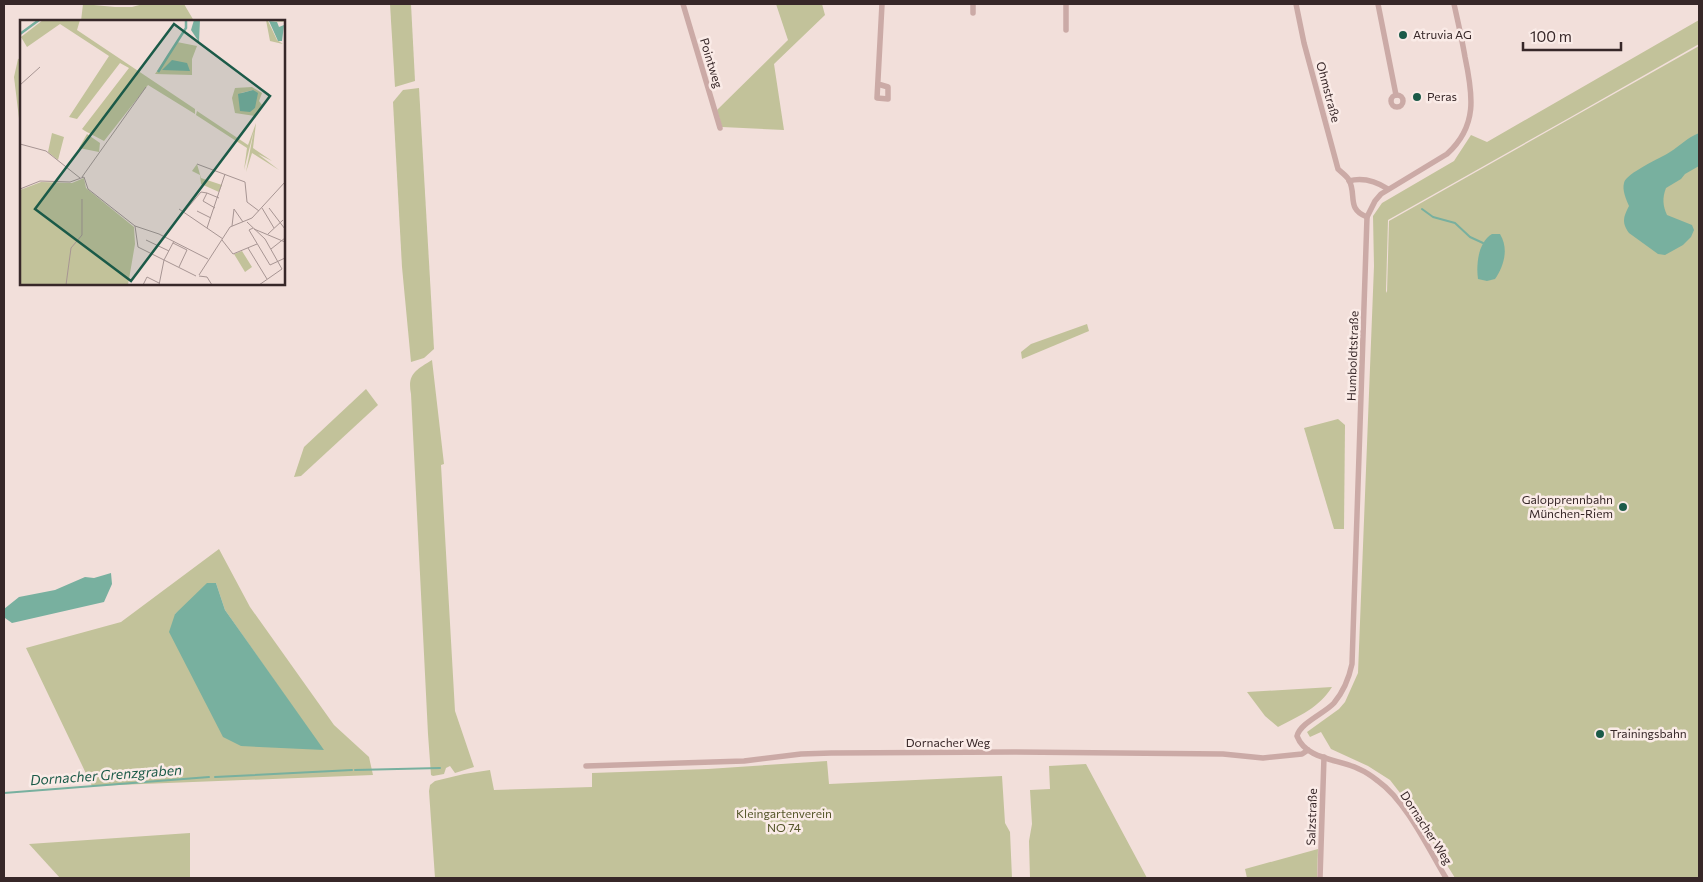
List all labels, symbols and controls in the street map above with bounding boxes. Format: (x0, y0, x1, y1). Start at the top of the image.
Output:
inset map (20, 20, 285, 285)
scale bar (1523, 20, 1620, 52)
place label: Atruvia AG (1413, 27, 1472, 41)
text: 100 m (1530, 27, 1572, 45)
marker: Atruvia AG (1397, 29, 1409, 41)
street label: Pointweg (698, 36, 726, 90)
street label: Ohmstraße (1314, 60, 1344, 124)
place label: Peras (1427, 89, 1457, 103)
marker: Peras (1411, 91, 1423, 103)
street label: Humboldtstraße (1343, 311, 1361, 401)
place label: Galopprennbahn München-Riem (1522, 492, 1613, 520)
marker: Galopprennbahn München-Riem (1617, 501, 1629, 513)
place label: Trainingsbahn (1610, 726, 1687, 740)
marker: Trainingsbahn (1594, 728, 1606, 740)
street label: Dornacher Weg (906, 735, 991, 749)
water label: Dornacher Grenzgraben (29, 761, 183, 788)
street label: Salzstraße (1303, 788, 1319, 846)
street label: Dornacher Weg (1398, 788, 1456, 867)
park label: Kleingartenverein NO 74 (736, 806, 832, 834)

